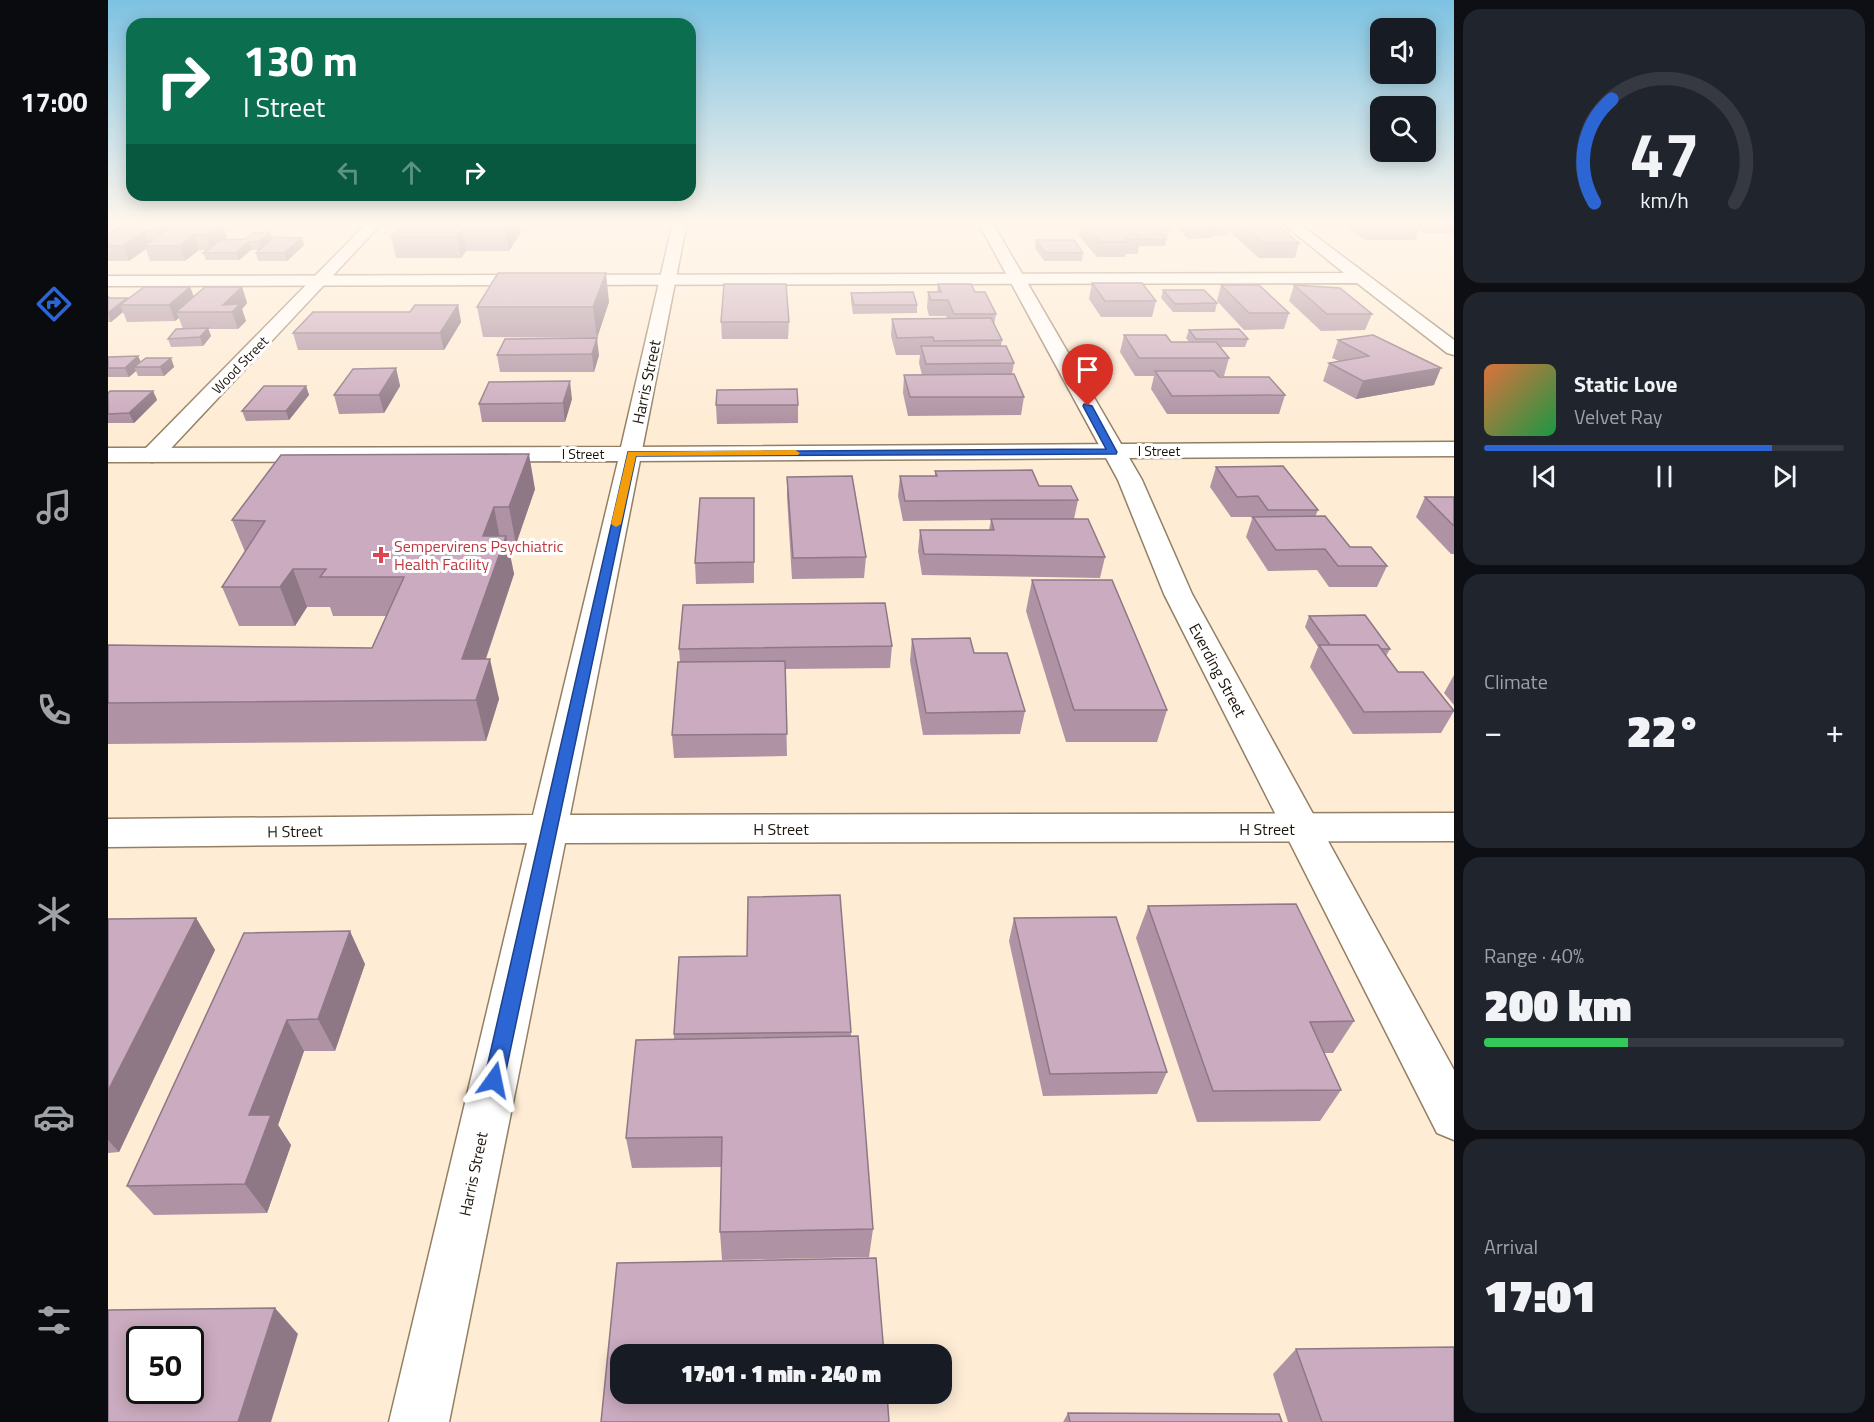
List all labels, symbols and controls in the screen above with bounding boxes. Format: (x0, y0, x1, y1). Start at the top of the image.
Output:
map controls (1370, 18, 1436, 162)
button: sound (1370, 18, 1436, 84)
text: 130 m (243, 28, 358, 92)
icon: right (144, 42, 222, 120)
text: 17:00 (20, 81, 88, 122)
text: I Street (243, 86, 325, 127)
button: search (1370, 96, 1436, 162)
text: 47 (1629, 106, 1699, 201)
icon: left (332, 156, 365, 189)
icon: ahead (395, 156, 428, 189)
icon: right (458, 156, 491, 189)
text: km/h (1640, 184, 1688, 216)
icon: directions (33, 283, 75, 325)
street label: Wood Street (207, 331, 273, 398)
street label: Harris Street (625, 337, 667, 426)
pin (1062, 344, 1113, 406)
icon: arrive (1071, 353, 1104, 386)
text: Static Love (1574, 367, 1677, 401)
text: Velvet Ray (1574, 401, 1663, 432)
street label: I Street (1138, 440, 1180, 461)
street label: I Street (562, 443, 604, 464)
icon: previous (1528, 460, 1561, 493)
icon: pause (1648, 460, 1681, 493)
icon: next (1768, 460, 1801, 493)
icon: music (33, 486, 75, 528)
place label: Sempervirens Psychiatric Health Facility (394, 534, 564, 576)
marker: Sempervirens Psychiatric Health Facility (372, 546, 390, 564)
street label: Everding Street (1183, 619, 1253, 722)
text: Climate (1484, 666, 1548, 697)
icon: phone (33, 689, 75, 731)
text: 22° (1627, 696, 1701, 764)
text: − (1484, 706, 1502, 756)
text: + (1826, 706, 1844, 756)
street label: H Street (753, 817, 809, 841)
street label: H Street (1239, 817, 1295, 841)
street label: H Street (267, 819, 323, 843)
icon: climate (33, 893, 75, 935)
text: Range · 40% (1484, 940, 1584, 971)
text: 200 km (1484, 970, 1632, 1038)
position arrow (462, 1048, 526, 1112)
icon: car (33, 1096, 75, 1138)
street label: Harris Street (452, 1129, 494, 1218)
text: Arrival (1484, 1231, 1538, 1262)
text: 17:01 (1484, 1261, 1596, 1329)
icon: filters (33, 1299, 75, 1341)
speed limit sign: 50 (126, 1326, 204, 1404)
text: 17:01 · 1 min · 240 m (681, 1357, 881, 1391)

